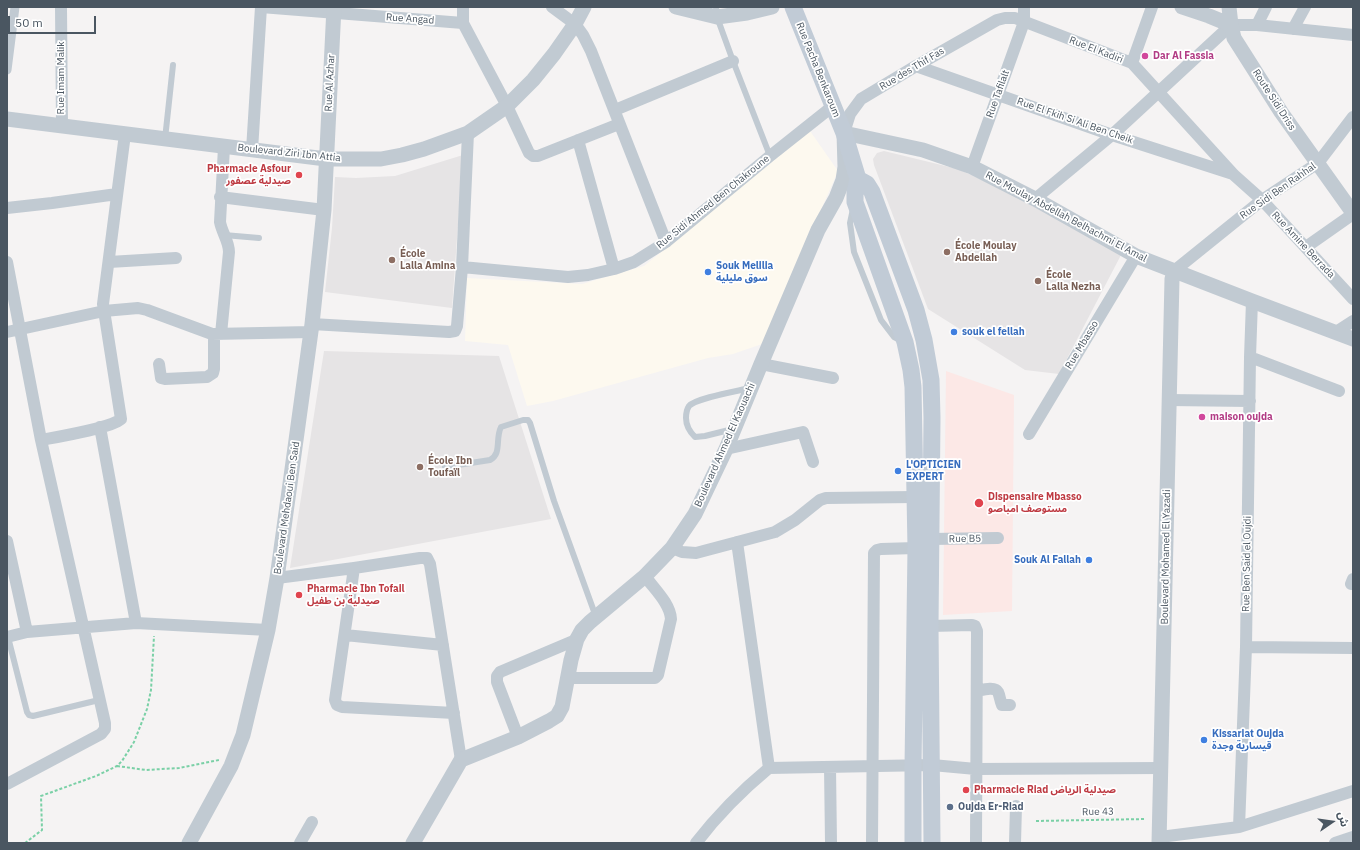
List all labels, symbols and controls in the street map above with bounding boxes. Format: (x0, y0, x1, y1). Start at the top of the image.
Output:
scale bar (10, 8, 98, 34)
street label: Rue Angad (385, 11, 435, 27)
text: 50 m (15, 15, 43, 30)
street label: Rue Pacha Benkaroum (793, 21, 843, 119)
street label: Rue El Kadiri (1067, 34, 1125, 66)
street label: Rue Imam Malik (55, 41, 67, 115)
street label: Rue des Thif Fas (877, 45, 947, 93)
place label: Dar Al Fassia (1153, 50, 1214, 62)
marker: Dar Al Fassia (1140, 51, 1150, 61)
street label: Rue Al Azhar (323, 54, 337, 112)
street label: Route Sidi Driss (1250, 67, 1298, 133)
street label: Rue Tafilalt (984, 68, 1012, 120)
street label: Rue El Fkih Si Ali Ben Cheik (1015, 95, 1135, 147)
street label: Boulevard Ziri Ibn Attia (237, 142, 341, 164)
street label: Rue Sidi Ahmed Ben Chakroune (654, 153, 772, 251)
street label: Rue Sidi Ben Rahhal (1238, 160, 1318, 222)
place label: Pharmacie Asfour صيدلية عصفور (207, 163, 291, 186)
street label: Rue Moulay Abdellah Belhachmi El Amal (983, 169, 1149, 265)
marker: Pharmacie Asfour صيدلية عصفور (294, 170, 304, 180)
street label: Rue Amine Berrada (1269, 209, 1337, 281)
place label: École Moulay Abdellah (955, 240, 1016, 264)
marker: École Moulay Abdellah (942, 247, 952, 257)
place label: École Lalla Amina (400, 248, 455, 272)
marker: École Lalla Amina (387, 255, 397, 265)
place label: Souk Melilia سوق مليلية (716, 260, 773, 284)
marker: Souk Melilia سوق مليلية (703, 267, 713, 277)
place label: École Lalla Nezha (1046, 269, 1101, 292)
marker: École Lalla Nezha (1033, 276, 1043, 286)
street label: Rue Mbasso (1063, 319, 1101, 371)
place label: souk el fellah (962, 326, 1025, 338)
marker: souk el fellah (949, 327, 959, 337)
street label: Boulevard Ahmed El Kaouachi (692, 381, 758, 509)
place label: maison oujda (1210, 411, 1273, 423)
marker: maison oujda (1197, 412, 1207, 422)
street label: Boulevard Mehdaoui Ben Said (272, 441, 302, 575)
place label: École Ibn Toufaïl (428, 455, 472, 478)
place label: L'OPTICIEN EXPERT (906, 459, 961, 482)
marker: École Ibn Toufaïl (415, 462, 425, 472)
marker: L'OPTICIEN EXPERT (893, 466, 903, 476)
street label: Boulevard Mohamed El Yazadi (1159, 489, 1173, 625)
place label: Dispensaire Mbasso مستوصف امباصو (988, 491, 1082, 514)
marker: Dispensaire Mbasso مستوصف امباصو (973, 497, 985, 509)
street label: Rue Ben Said el Oujdi (1240, 516, 1254, 612)
street label: Rue B5 (949, 533, 981, 545)
place label: Souk Al Fallah (1014, 554, 1081, 566)
marker: Souk Al Fallah (1084, 555, 1094, 565)
place label: Pharmacie Ibn Tofail صيدلية بن طفيل (307, 583, 405, 606)
marker: Pharmacie Ibn Tofail صيدلية بن طفيل (294, 590, 304, 600)
place label: Kissariat Oujda قيسارية وجدة (1212, 728, 1284, 752)
marker: Kissariat Oujda قيسارية وجدة (1199, 735, 1209, 745)
place label: Pharmacie Riad صيدلية الرياض (974, 784, 1116, 796)
marker: Pharmacie Riad صيدلية الرياض (961, 785, 971, 795)
place label: Oujda Er-Riad (958, 801, 1024, 813)
marker: Oujda Er-Riad (945, 802, 955, 812)
north arrow (1312, 802, 1352, 842)
street label: Rue 43 (1082, 806, 1114, 818)
text: ش (1335, 810, 1352, 828)

